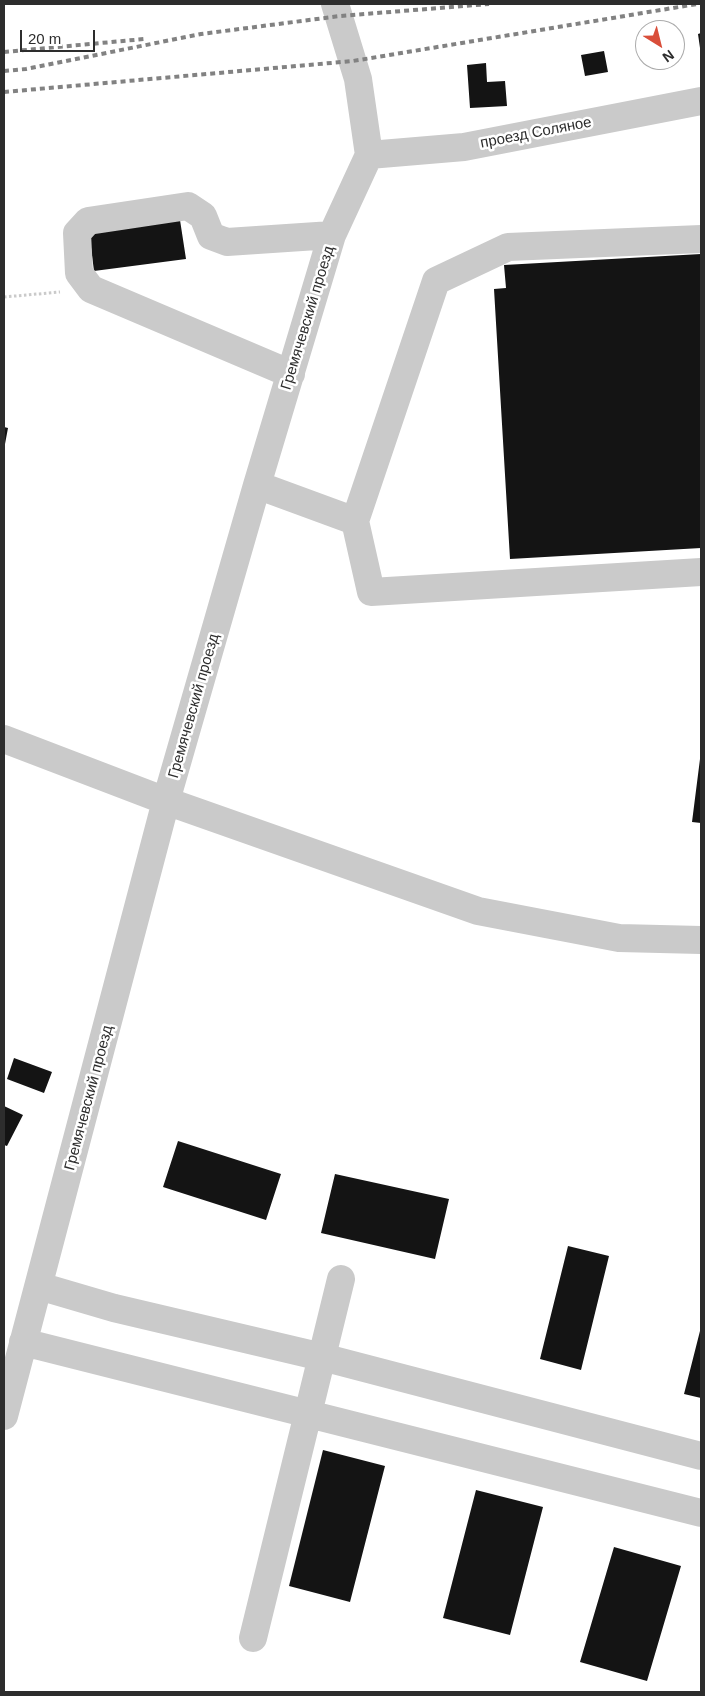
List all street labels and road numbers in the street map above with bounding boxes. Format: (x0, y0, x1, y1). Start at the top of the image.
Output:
street label: проезд Соляное (479, 113, 593, 153)
street label: Гремячевский проезд (278, 244, 338, 392)
street label: Гремячевский проезд (165, 632, 223, 780)
street label: Гремячевский проезд (61, 1023, 117, 1173)

